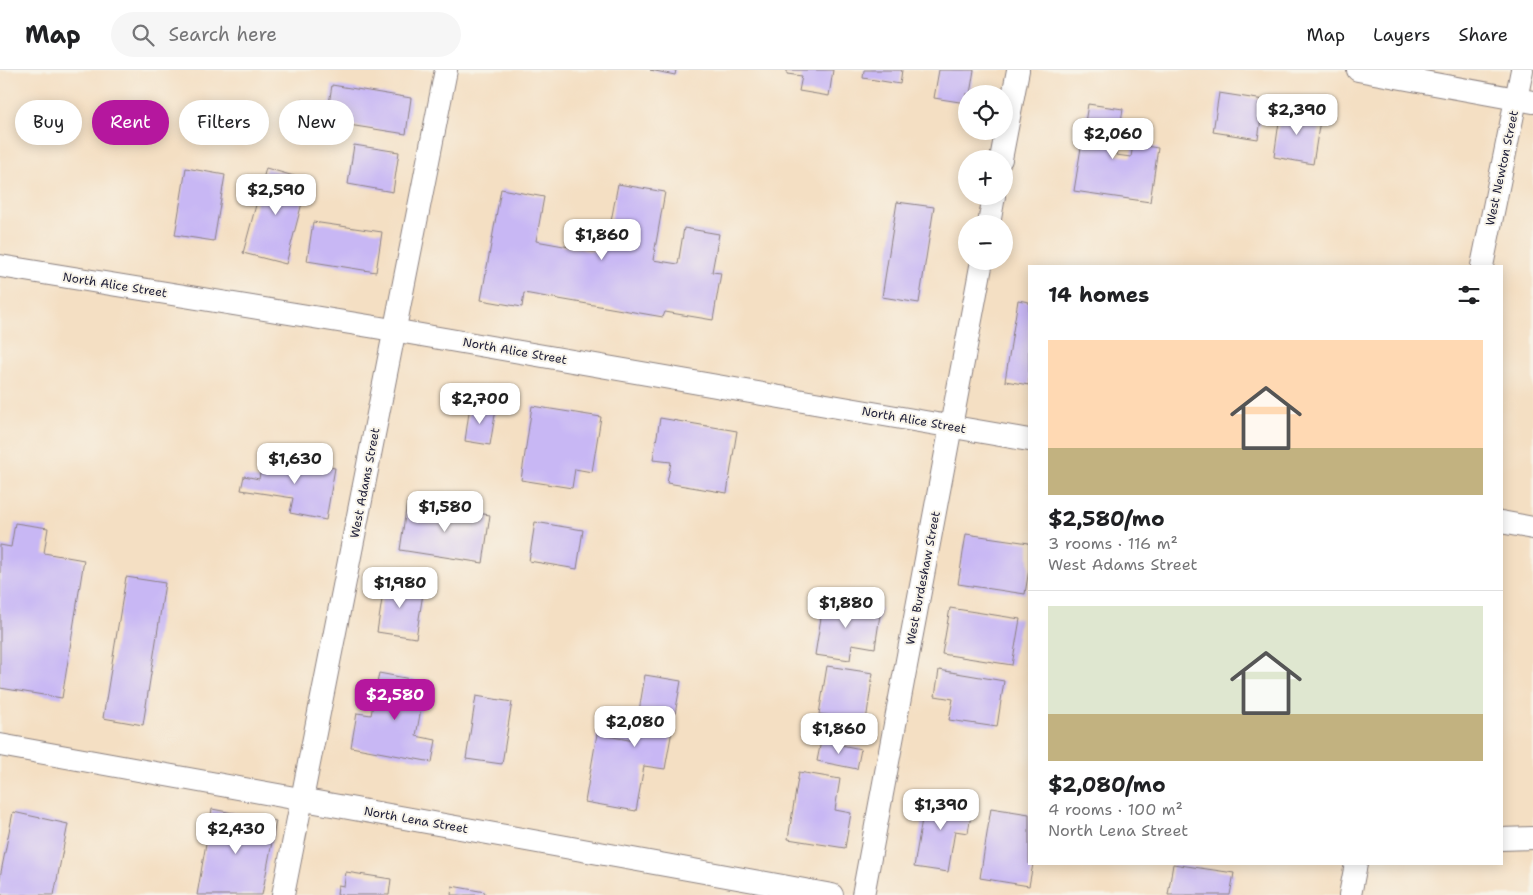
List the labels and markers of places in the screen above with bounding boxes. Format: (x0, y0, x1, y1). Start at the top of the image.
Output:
pin: $2,390 (1256, 93, 1338, 136)
pin: $2,060 (1072, 118, 1154, 160)
pin: $2,590 (235, 174, 317, 216)
pin: $1,860 (561, 218, 643, 261)
pin: $2,700 (439, 382, 521, 425)
pin: $1,630 (254, 442, 336, 485)
pin: $1,580 (404, 490, 486, 533)
pin: $1,980 (359, 566, 441, 609)
pin: $1,880 (805, 586, 887, 629)
pin: $2,580 (354, 678, 436, 721)
pin: $2,080 (594, 706, 676, 748)
pin: $1,860 (798, 712, 880, 755)
pin: $1,390 (900, 788, 982, 831)
pin: $2,430 (195, 812, 277, 855)

